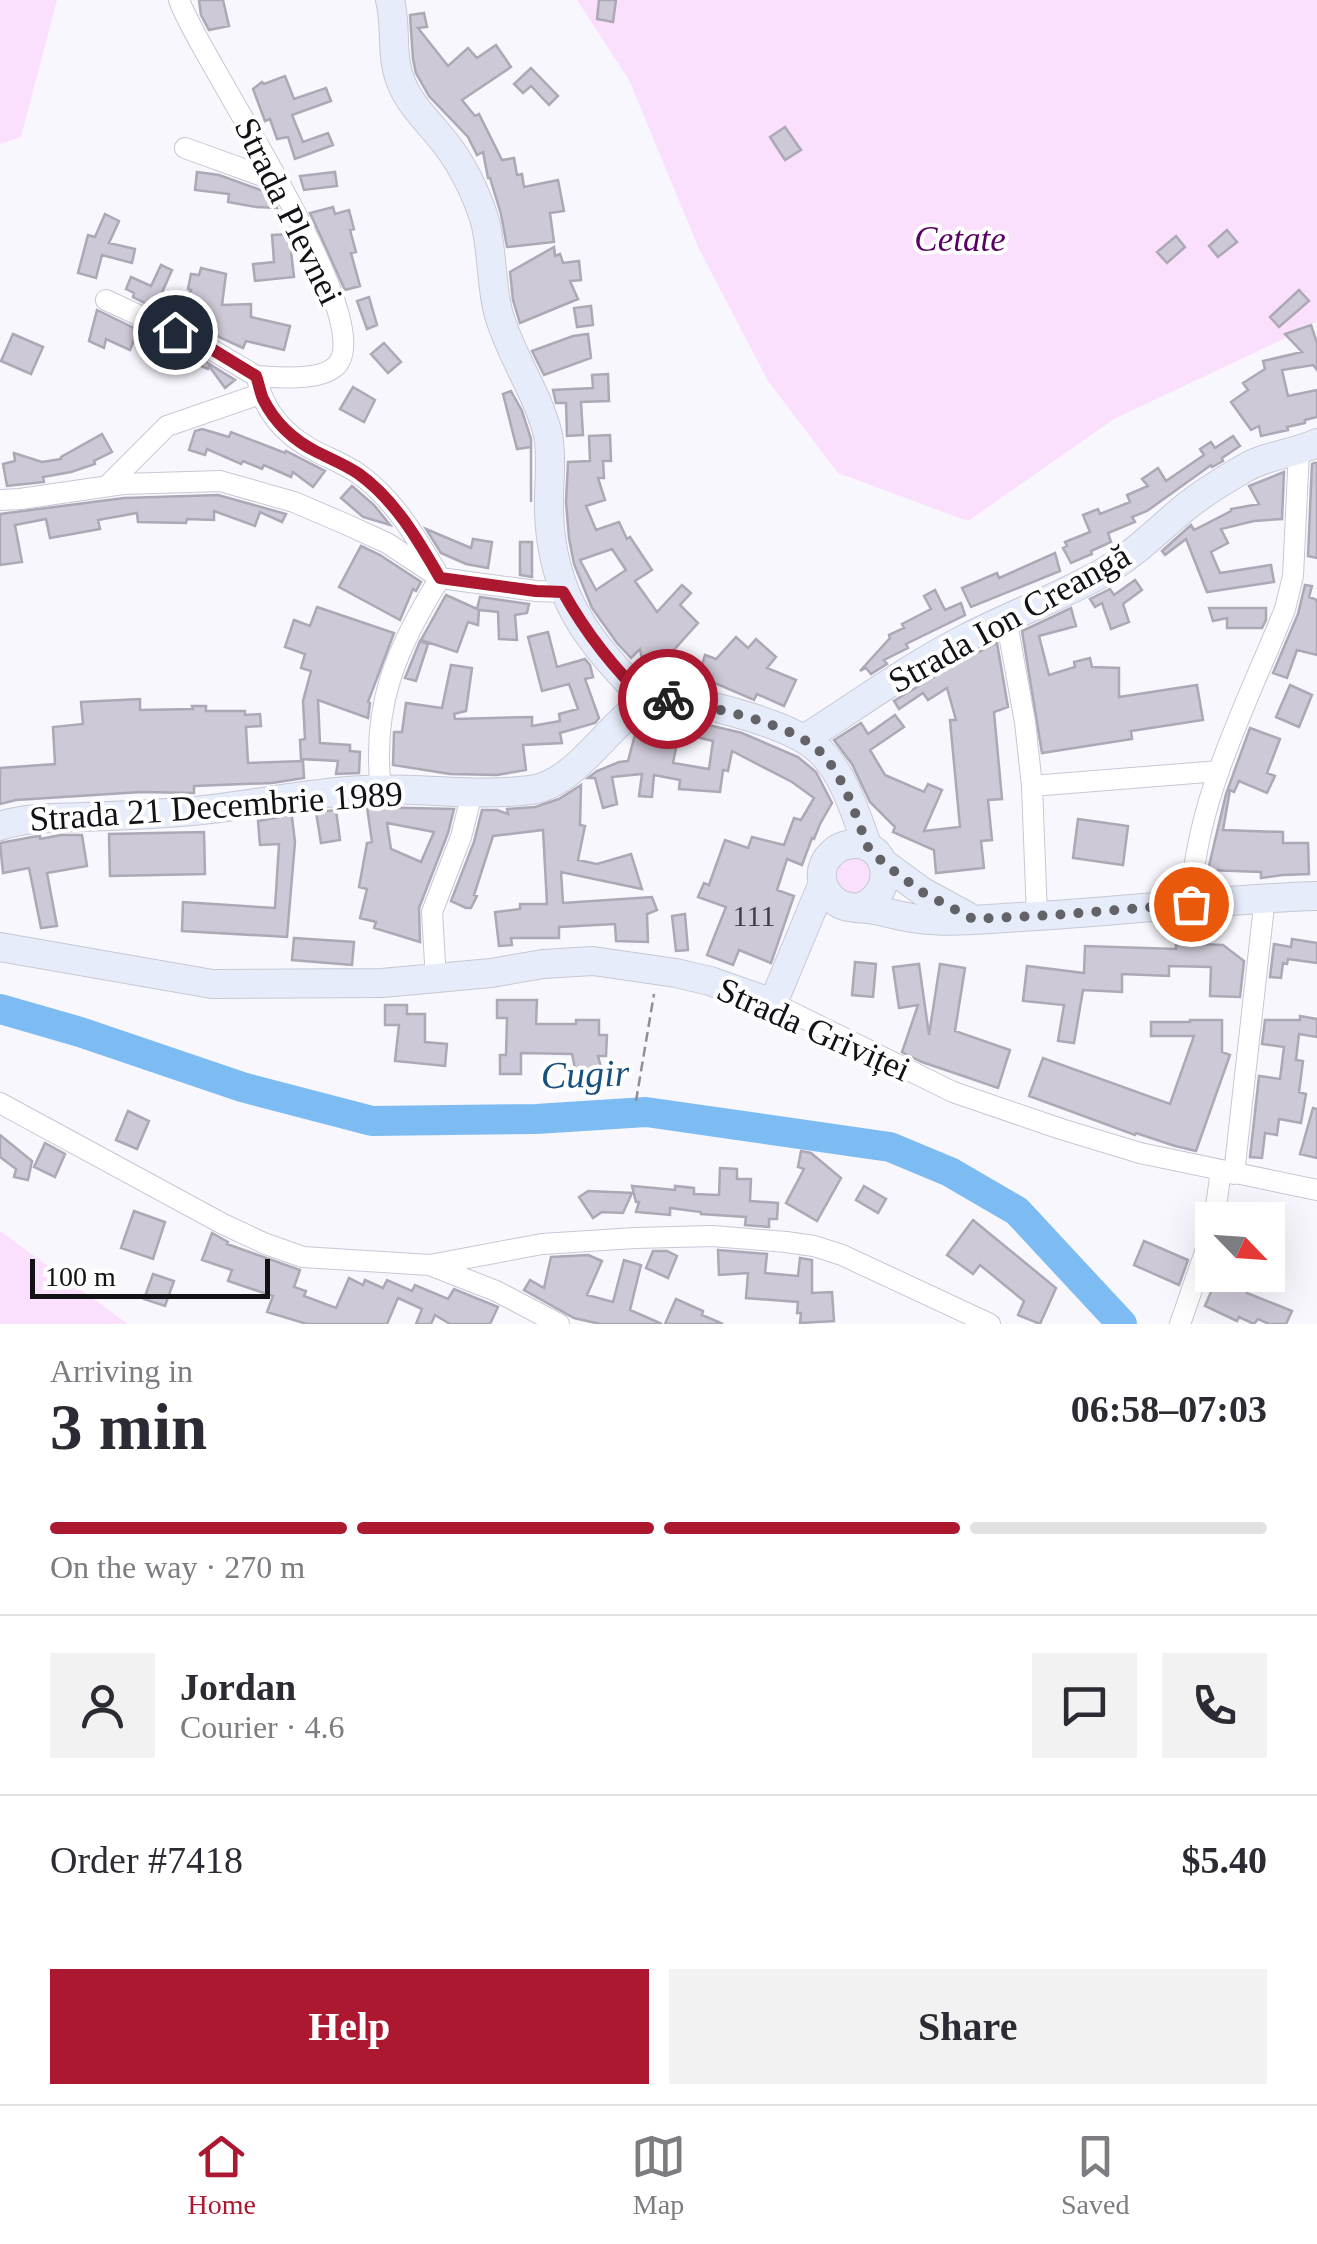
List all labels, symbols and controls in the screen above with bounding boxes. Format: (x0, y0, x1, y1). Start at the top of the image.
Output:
street label: Strada Plevnei (226, 111, 351, 311)
park label: Cetate (914, 220, 1006, 259)
pin (133, 290, 218, 375)
icon: home (148, 305, 203, 360)
street label: Strada Ion Creangă (882, 536, 1137, 701)
courier (618, 649, 718, 749)
icon: bike (641, 672, 696, 727)
street label: Strada 21 Decembrie 1989 (28, 774, 404, 839)
pin (1149, 862, 1234, 947)
icon: bag (1164, 877, 1219, 932)
house number: 111 (733, 899, 775, 932)
street label: Strada Griviței (711, 970, 917, 1089)
water label: Cugir (540, 1051, 630, 1097)
north arrow (1195, 1202, 1285, 1292)
map controls (1195, 1202, 1285, 1292)
scale bar (30, 1254, 270, 1298)
text: 100 m (45, 1261, 116, 1292)
text: Arriving in (50, 1353, 193, 1389)
text: 06:58–07:03 (1071, 1388, 1267, 1430)
text: 3 min (50, 1391, 207, 1463)
text: On the way · 270 m (50, 1549, 305, 1585)
button: person (50, 1653, 155, 1758)
button: chat (1032, 1653, 1137, 1758)
button: phone (1162, 1653, 1267, 1758)
text: Jordan (180, 1666, 296, 1708)
text: Courier · 4.6 (180, 1709, 344, 1745)
text: Order #7418 (50, 1839, 243, 1881)
text: $5.40 (1182, 1839, 1267, 1881)
button: Help (50, 1969, 649, 2084)
button: Share (669, 1969, 1267, 2084)
tab: Home (188, 2129, 256, 2221)
tab: Map (631, 2129, 686, 2221)
tab: Saved (1061, 2129, 1129, 2221)

